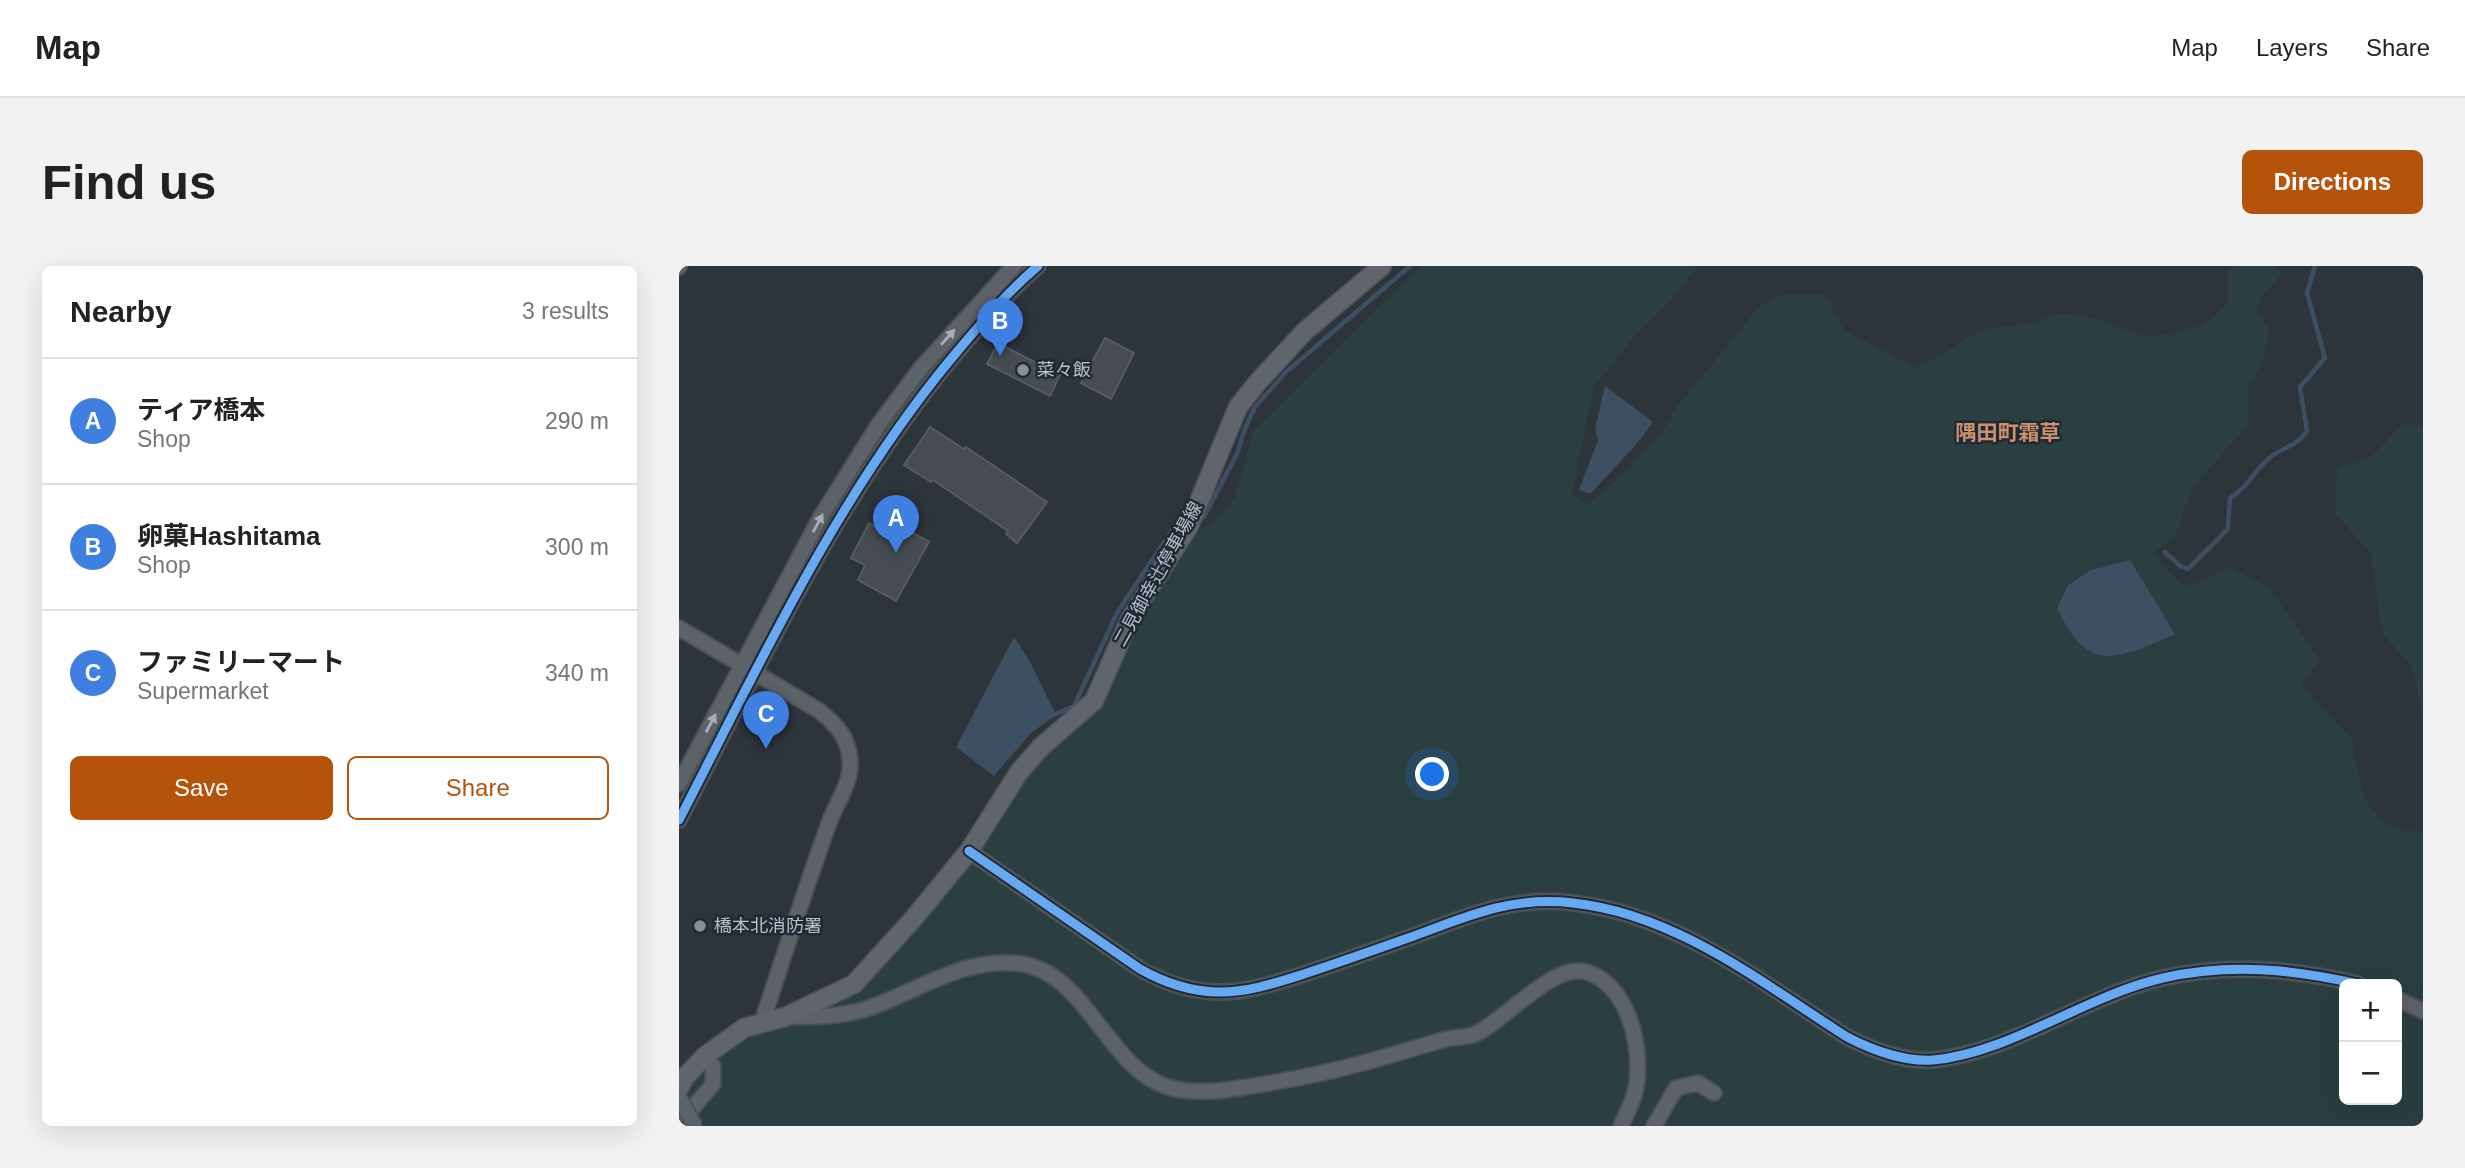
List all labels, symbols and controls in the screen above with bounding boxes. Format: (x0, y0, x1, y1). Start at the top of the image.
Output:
text: Map (35, 29, 101, 66)
text: Map (2171, 34, 2218, 61)
text: Layers (2256, 34, 2328, 61)
text: Share (2366, 34, 2430, 61)
button: Directions (2242, 150, 2423, 214)
text: Find us (42, 155, 216, 209)
text: Nearby (70, 295, 172, 328)
text: 3 results (522, 298, 609, 324)
pin: B (977, 298, 1023, 356)
one-way arrow (940, 329, 956, 346)
place label: 菜々飯 (1037, 360, 1091, 380)
marker: 菜々飯 (1015, 362, 1031, 378)
text: ティア橋本 (137, 395, 265, 425)
text: A (85, 408, 101, 434)
text: 290 m (545, 408, 609, 434)
district label: 隅田町霜草 (1956, 421, 2061, 444)
text: Shop (137, 426, 191, 452)
pin: A (873, 495, 919, 553)
street label: 二見御幸辻停車場線 (1110, 498, 1206, 650)
one-way arrow (812, 513, 824, 533)
text: 卵菓Hashitama (137, 521, 321, 551)
text: B (85, 534, 101, 560)
text: 300 m (545, 534, 609, 560)
text: Shop (137, 552, 191, 578)
text: ファミリーマート (137, 647, 345, 677)
text: C (85, 660, 101, 686)
text: 340 m (545, 660, 609, 686)
text: Supermarket (137, 678, 269, 704)
pin: C (743, 691, 789, 749)
one-way arrow (705, 713, 716, 733)
button: Save (70, 756, 333, 820)
button: Share (347, 756, 609, 820)
your location (1415, 757, 1449, 791)
place label: 橋本北消防署 (714, 916, 822, 936)
marker: 橋本北消防署 (692, 918, 708, 934)
map controls (2339, 979, 2402, 1105)
button: + (2339, 979, 2402, 1042)
button: − (2339, 1042, 2402, 1105)

